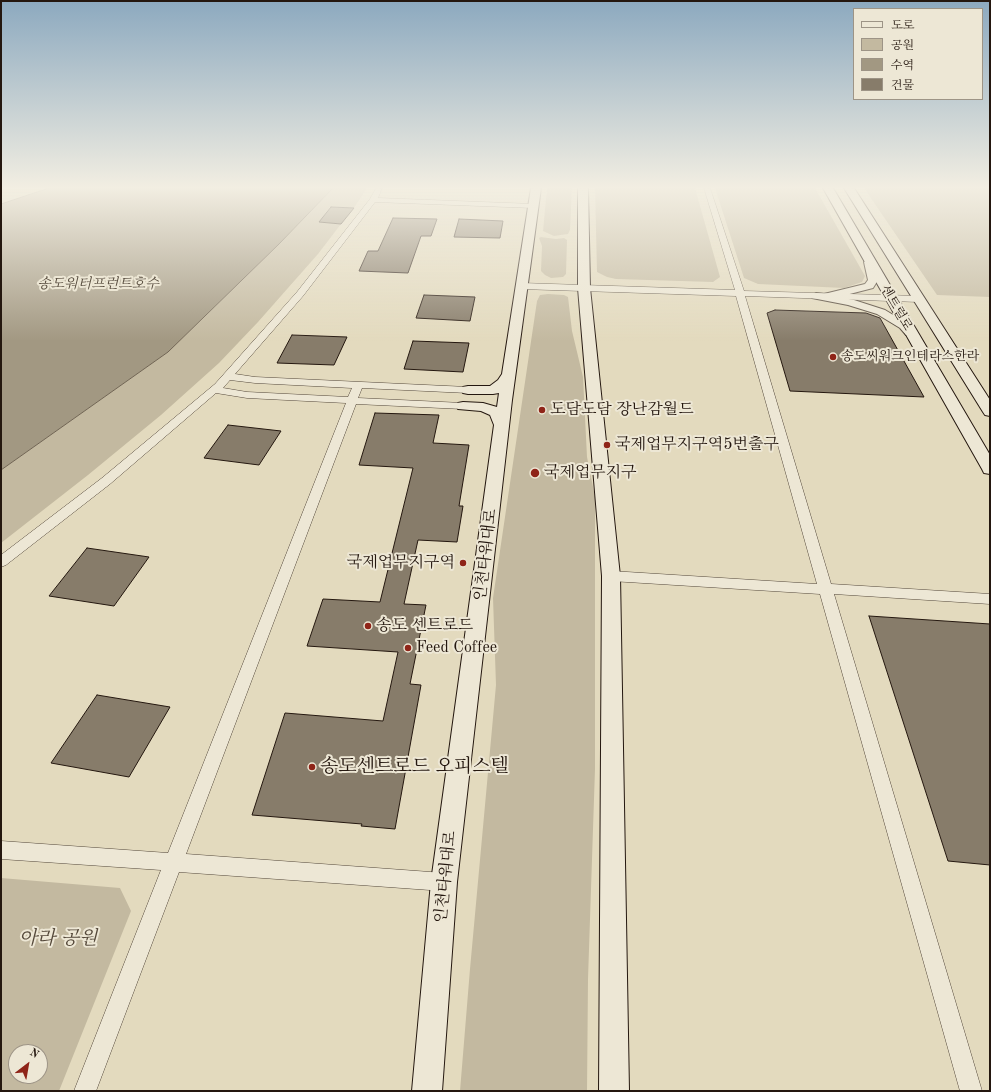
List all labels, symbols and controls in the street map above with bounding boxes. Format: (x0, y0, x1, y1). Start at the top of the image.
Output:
legend (853, 8, 983, 100)
text: 도로 (891, 20, 914, 32)
text: 공원 (891, 40, 914, 52)
text: 수역 (891, 60, 914, 72)
text: 건물 (891, 80, 914, 92)
water label: 송도워터프런트호수 (37, 276, 159, 292)
street label: 센트럴로 (877, 282, 915, 334)
place label: 송도씨워크인테라스한라 (841, 349, 979, 365)
marker: 송도씨워크인테라스한라 (828, 352, 838, 362)
place label: 도담도담 장난감월드 (550, 400, 694, 420)
marker: 도담도담 장난감월드 (537, 405, 547, 415)
place label: 국제업무지구역5번출구 (615, 435, 779, 455)
marker: 국제업무지구역5번출구 (602, 440, 612, 450)
place label: 국제업무지구 (544, 463, 637, 483)
marker: 국제업무지구 (529, 467, 541, 479)
street label: 인천타워대로 (471, 508, 501, 602)
place label: 국제업무지구역 (347, 553, 455, 573)
marker: 국제업무지구역 (458, 558, 468, 568)
place label: 송도 센트로드 (376, 616, 473, 636)
marker: 송도 센트로드 (363, 621, 373, 631)
place label: Feed Coffee (416, 638, 497, 658)
marker: Feed Coffee (403, 643, 413, 653)
place label: 송도센트로드 오피스텔 (320, 756, 509, 778)
marker: 송도센트로드 오피스텔 (307, 762, 317, 772)
street label: 인천타워대로 (432, 830, 460, 924)
park label: 아라 공원 (19, 928, 97, 950)
north arrow (8, 1044, 48, 1084)
text: N (27, 1047, 40, 1061)

